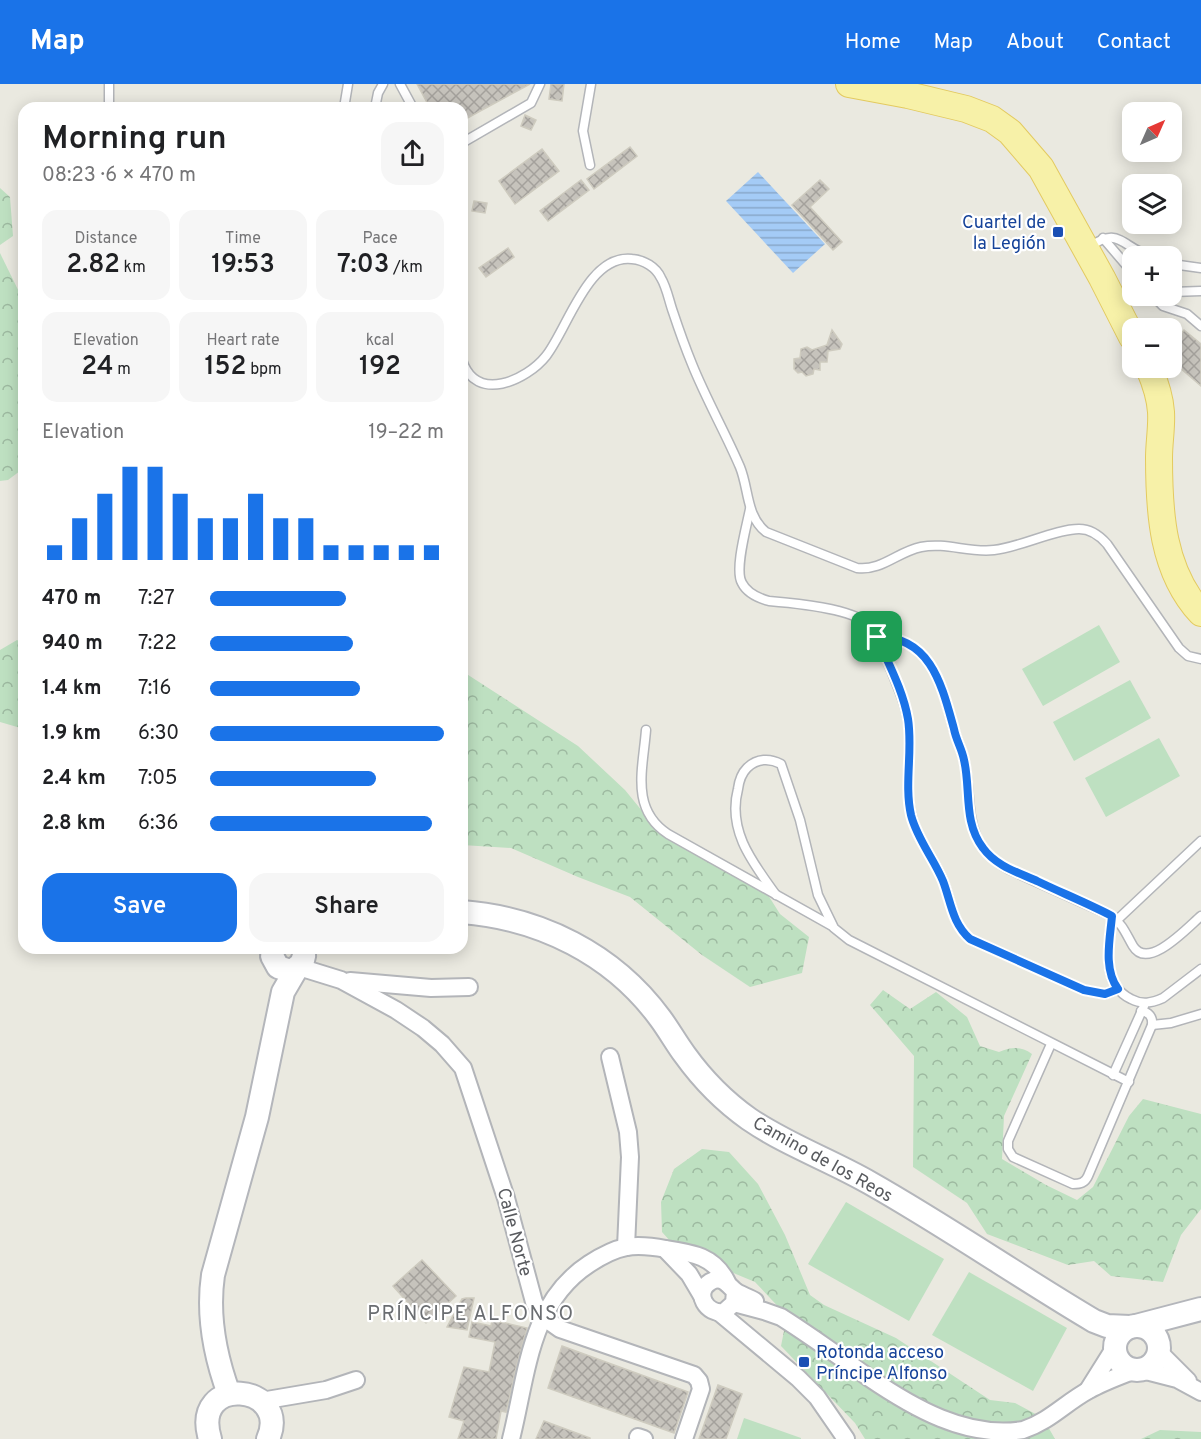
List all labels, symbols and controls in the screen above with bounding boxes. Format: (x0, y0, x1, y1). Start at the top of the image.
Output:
text: Map (30, 24, 85, 60)
text: Home (845, 29, 901, 56)
text: Map (934, 29, 973, 56)
text: About (1006, 29, 1064, 56)
text: Contact (1097, 29, 1171, 56)
north arrow (1122, 102, 1182, 162)
map controls (1122, 102, 1182, 378)
text: Morning run (42, 119, 227, 161)
button: share (381, 122, 444, 185)
text: 08:23 · 6 × 470 m (42, 163, 196, 189)
button: layers (1122, 174, 1182, 234)
place label: Cuartel de la Legión (962, 212, 1046, 256)
marker: Cuartel de la Legión (1051, 225, 1065, 239)
text: Distance (75, 229, 137, 249)
text: Time (225, 229, 261, 249)
text: Pace (362, 229, 398, 249)
button: + (1122, 246, 1182, 306)
text: 2.82 (66, 249, 120, 282)
text: 19:53 (211, 249, 275, 282)
text: 7:03 (337, 249, 389, 282)
text: km (120, 258, 146, 278)
text: /km (389, 258, 423, 278)
button: − (1122, 318, 1182, 378)
text: Elevation (73, 331, 139, 351)
text: Heart rate (206, 331, 280, 351)
text: kcal (366, 331, 394, 351)
text: 24 (81, 351, 114, 384)
text: 152 (204, 351, 246, 384)
text: 192 (359, 351, 401, 384)
text: m (114, 360, 131, 380)
text: bpm (246, 360, 282, 380)
text: Elevation (42, 420, 124, 446)
text: 19–22 m (368, 420, 444, 446)
text: 470 m (42, 586, 101, 612)
text: 7:27 (138, 586, 175, 612)
pin (851, 611, 902, 662)
icon: arrive (860, 620, 893, 653)
text: 940 m (42, 631, 103, 657)
text: 7:22 (138, 631, 177, 657)
text: 1.4 km (42, 676, 102, 702)
text: 7:16 (138, 676, 172, 702)
text: 1.9 km (42, 721, 101, 747)
text: 6:30 (138, 721, 179, 747)
text: 2.4 km (42, 766, 106, 792)
text: 7:05 (138, 766, 177, 792)
text: 2.8 km (42, 811, 105, 837)
text: 6:36 (138, 811, 178, 837)
button: Save (42, 873, 237, 942)
button: Share (249, 873, 444, 942)
street label: Camino de los Reos (748, 1112, 896, 1208)
street label: Calle Norte (491, 1186, 536, 1279)
district label: PRÍNCIPE ALFONSO (367, 1300, 575, 1328)
place label: Rotonda acceso Príncipe Alfonso (816, 1342, 947, 1386)
marker: Rotonda acceso Príncipe Alfonso (797, 1355, 811, 1369)

